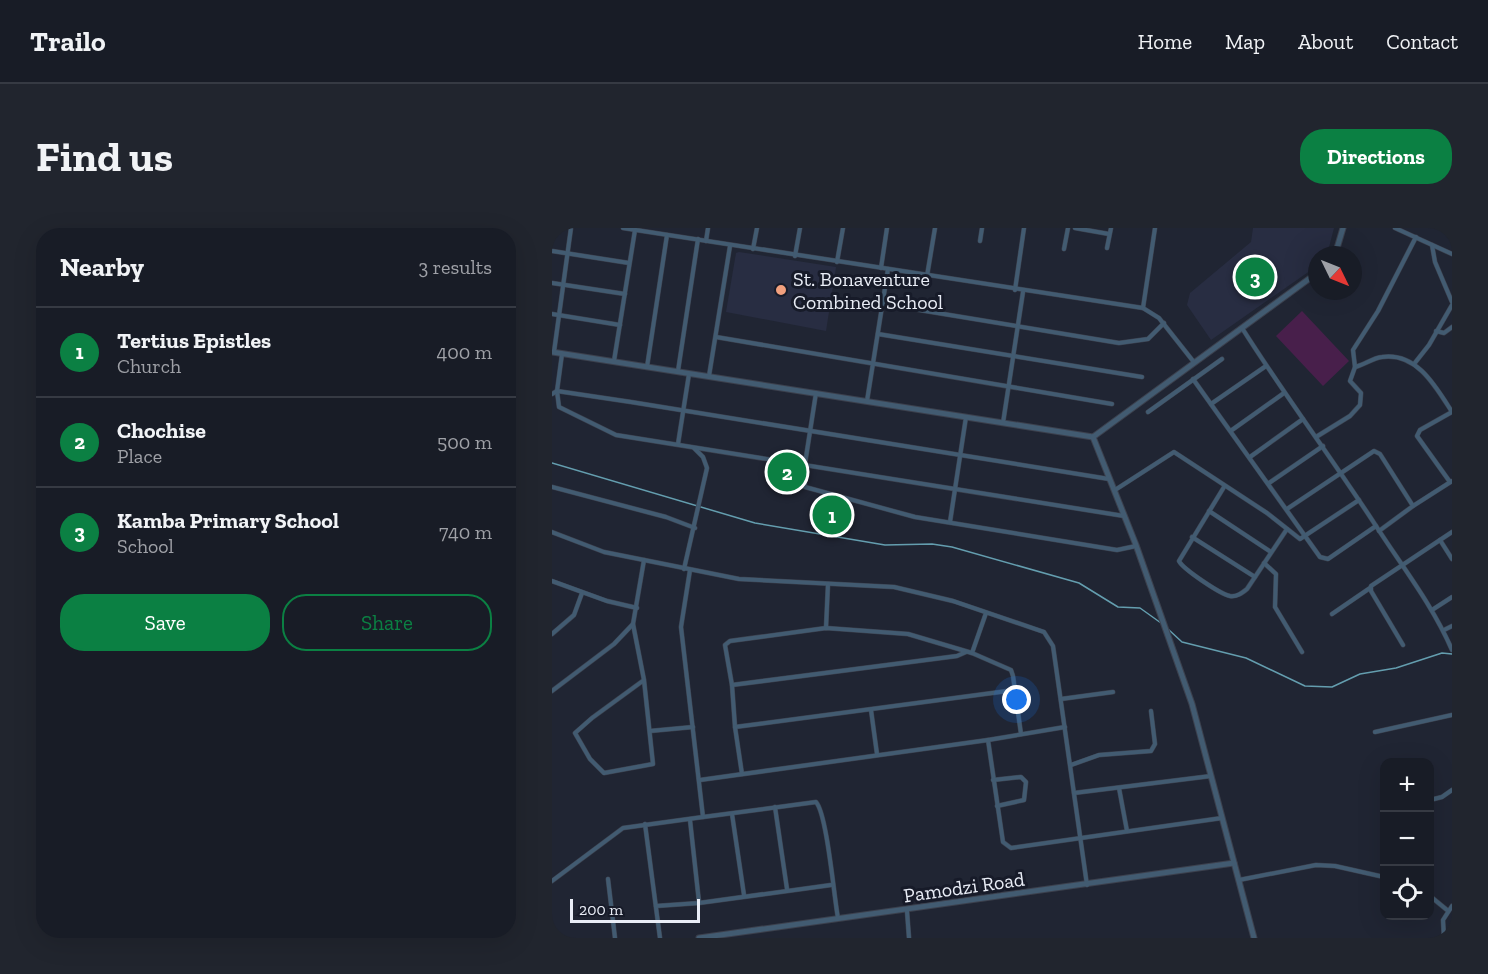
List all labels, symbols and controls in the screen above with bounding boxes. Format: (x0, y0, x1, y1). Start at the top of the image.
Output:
text: Trailo (30, 25, 106, 58)
text: Home (1138, 29, 1192, 54)
text: Map (1225, 29, 1265, 54)
text: About (1298, 29, 1353, 54)
text: Contact (1386, 29, 1458, 54)
button: Directions (1300, 129, 1452, 184)
text: Find us (36, 131, 173, 182)
north arrow (1308, 246, 1362, 300)
text: Nearby (60, 251, 144, 283)
pin: 3 (1236, 254, 1274, 300)
text: 3 results (418, 255, 492, 279)
place label: St. Bonaventure Combined School (793, 267, 943, 314)
marker: St. Bonaventure Combined School (774, 283, 788, 297)
text: Tertius Epistles (117, 327, 271, 354)
text: 1 (75, 340, 84, 364)
text: 400 m (436, 340, 492, 364)
text: Church (117, 354, 181, 378)
text: Chochise (117, 417, 206, 444)
text: 2 (74, 430, 85, 454)
text: 500 m (437, 430, 492, 454)
text: Place (117, 444, 162, 468)
pin: 2 (768, 450, 806, 494)
pin: 1 (812, 492, 852, 538)
text: Kamba Primary School (117, 507, 339, 534)
text: 3 (74, 520, 85, 544)
text: 740 m (439, 520, 492, 544)
text: School (117, 534, 174, 558)
button: Save (60, 594, 270, 651)
button: Share (282, 594, 492, 651)
your location (1002, 685, 1031, 714)
map controls (1380, 758, 1434, 920)
button: + (1380, 758, 1434, 812)
button: − (1380, 812, 1434, 866)
button: locate (1380, 866, 1434, 920)
street label: Pamodzi Road (902, 867, 1026, 907)
scale bar (570, 896, 700, 924)
text: 200 m (579, 900, 623, 919)

